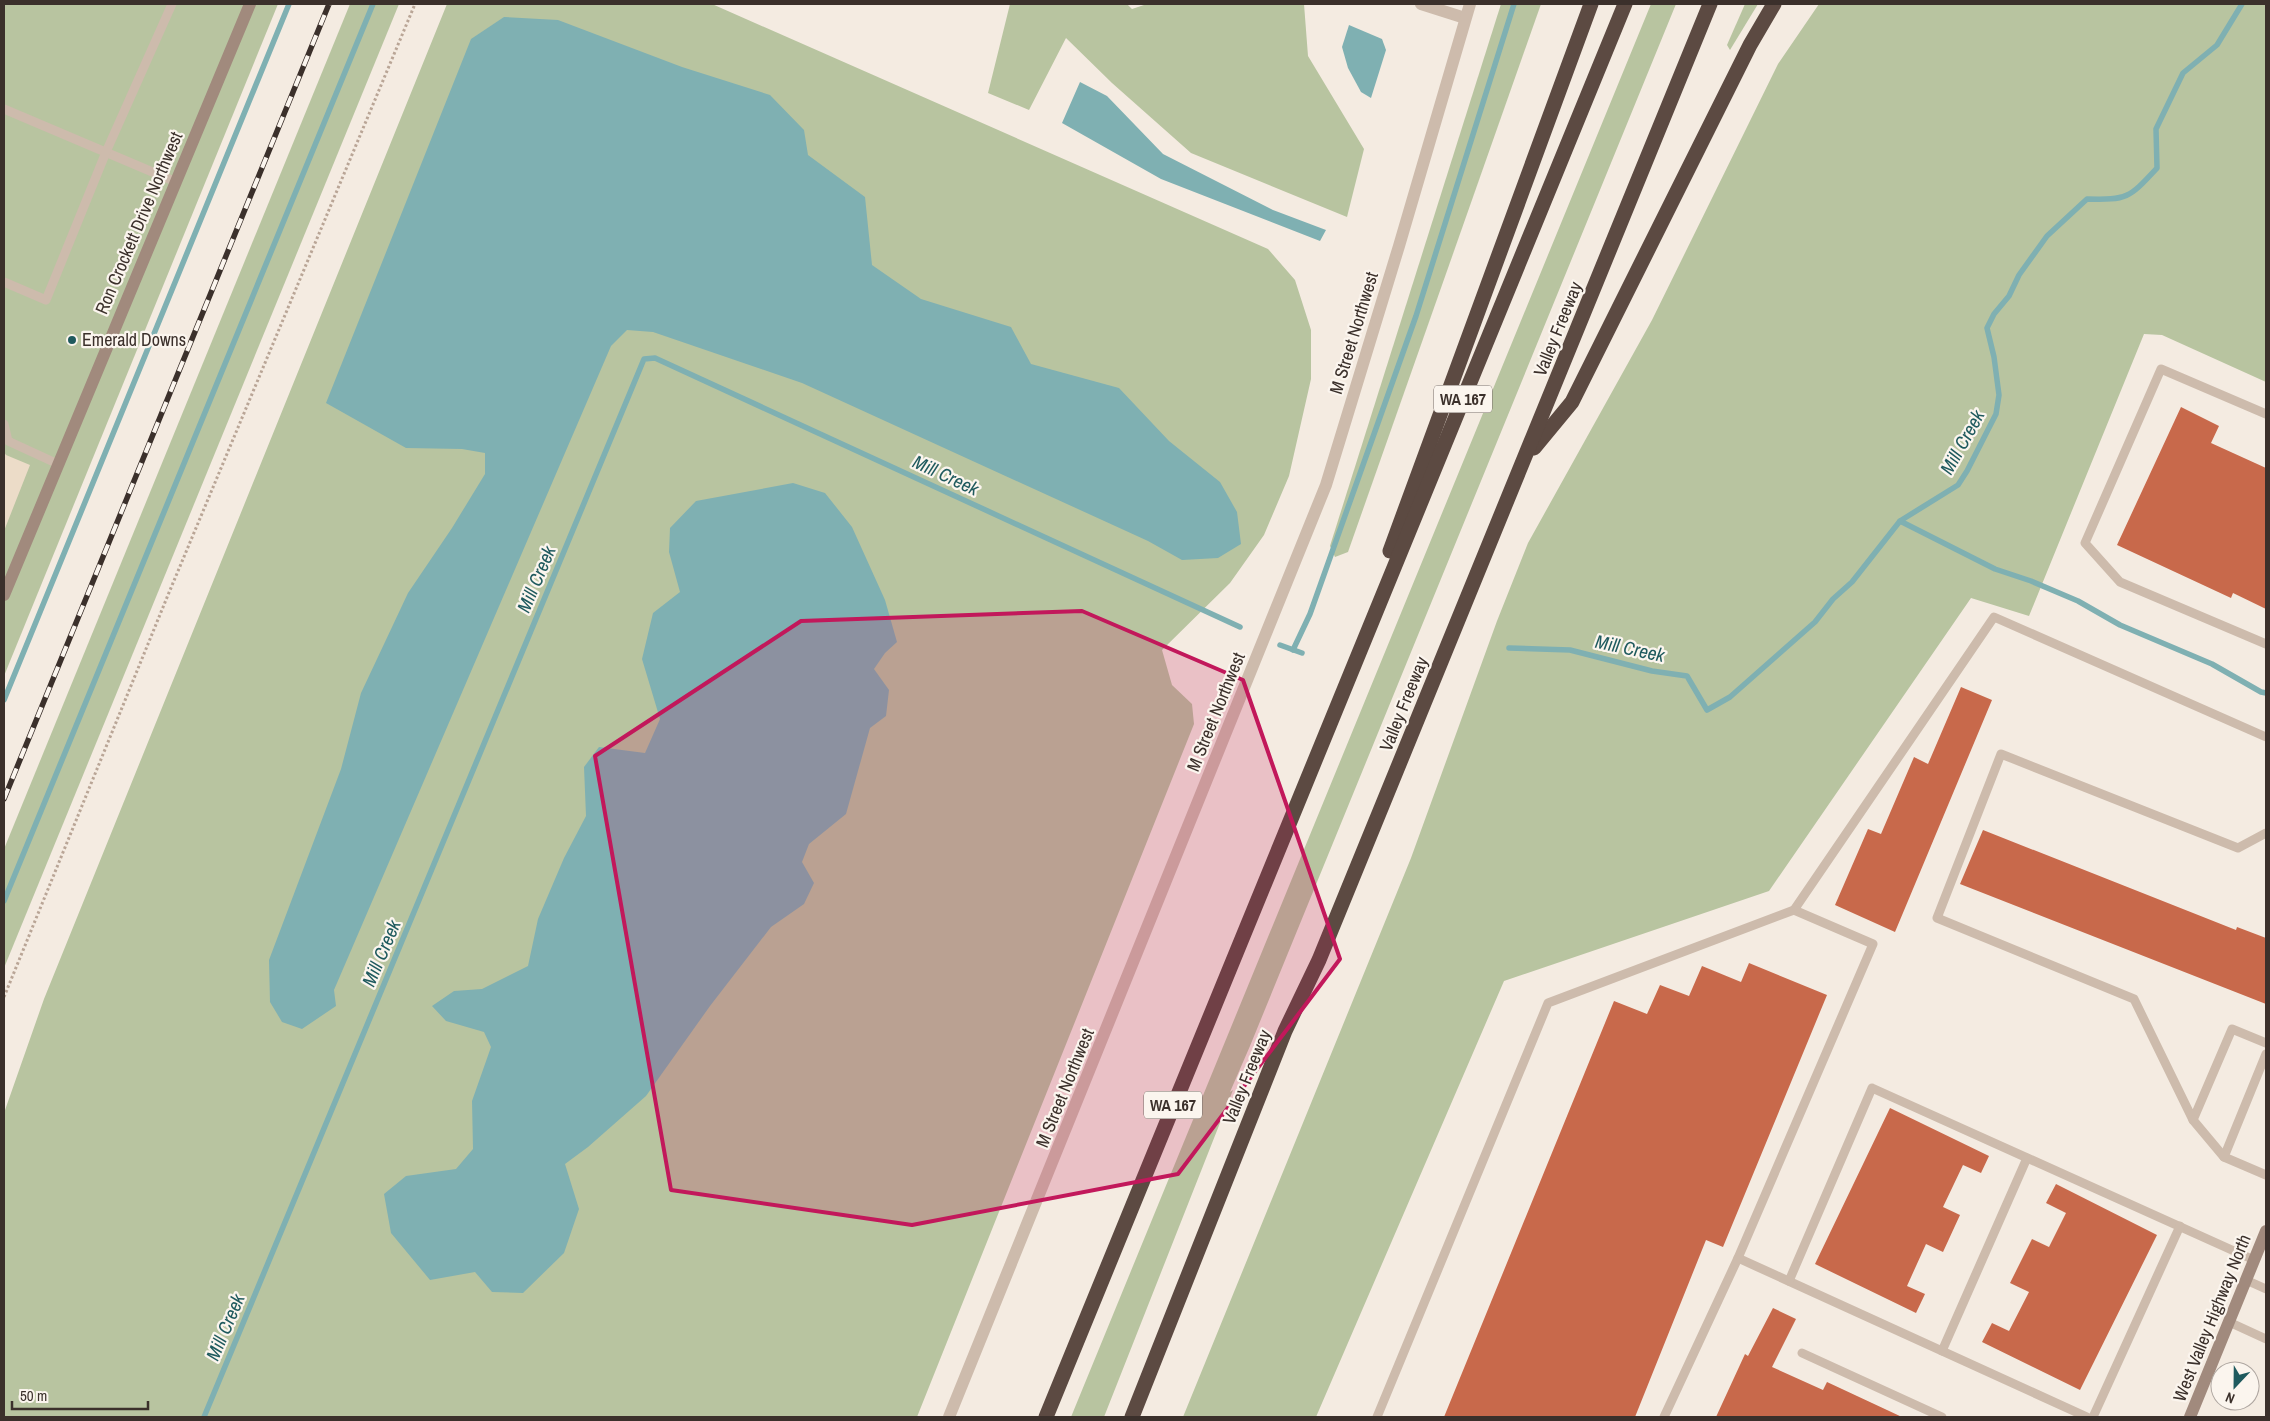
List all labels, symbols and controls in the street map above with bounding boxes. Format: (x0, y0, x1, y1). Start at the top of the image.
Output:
street label: Ron Crockett Drive Northwest (89, 128, 188, 318)
street label: M Street Northwest (1323, 269, 1384, 397)
street label: Valley Freeway (1527, 277, 1588, 380)
place label: Emerald Downs (82, 327, 186, 352)
marker: Emerald Downs (66, 334, 78, 346)
road number: WA 167 (1434, 386, 1492, 412)
water label: Mill Creek (1934, 404, 1991, 479)
water label: Mill Creek (909, 448, 984, 502)
water label: Mill Creek (510, 541, 562, 616)
water label: Mill Creek (1593, 628, 1668, 668)
street label: M Street Northwest (1180, 649, 1251, 775)
street label: Valley Freeway (1373, 652, 1434, 755)
water label: Mill Creek (355, 915, 407, 990)
street label: M Street Northwest (1029, 1025, 1100, 1151)
street label: Valley Freeway (1216, 1025, 1277, 1128)
road number: WA 167 (1144, 1092, 1202, 1118)
street label: West Valley Highway North (2169, 1231, 2255, 1405)
water label: Mill Creek (199, 1289, 251, 1364)
north arrow (2210, 1361, 2260, 1411)
scale bar (12, 1378, 149, 1410)
text: 50 m (20, 1385, 47, 1406)

